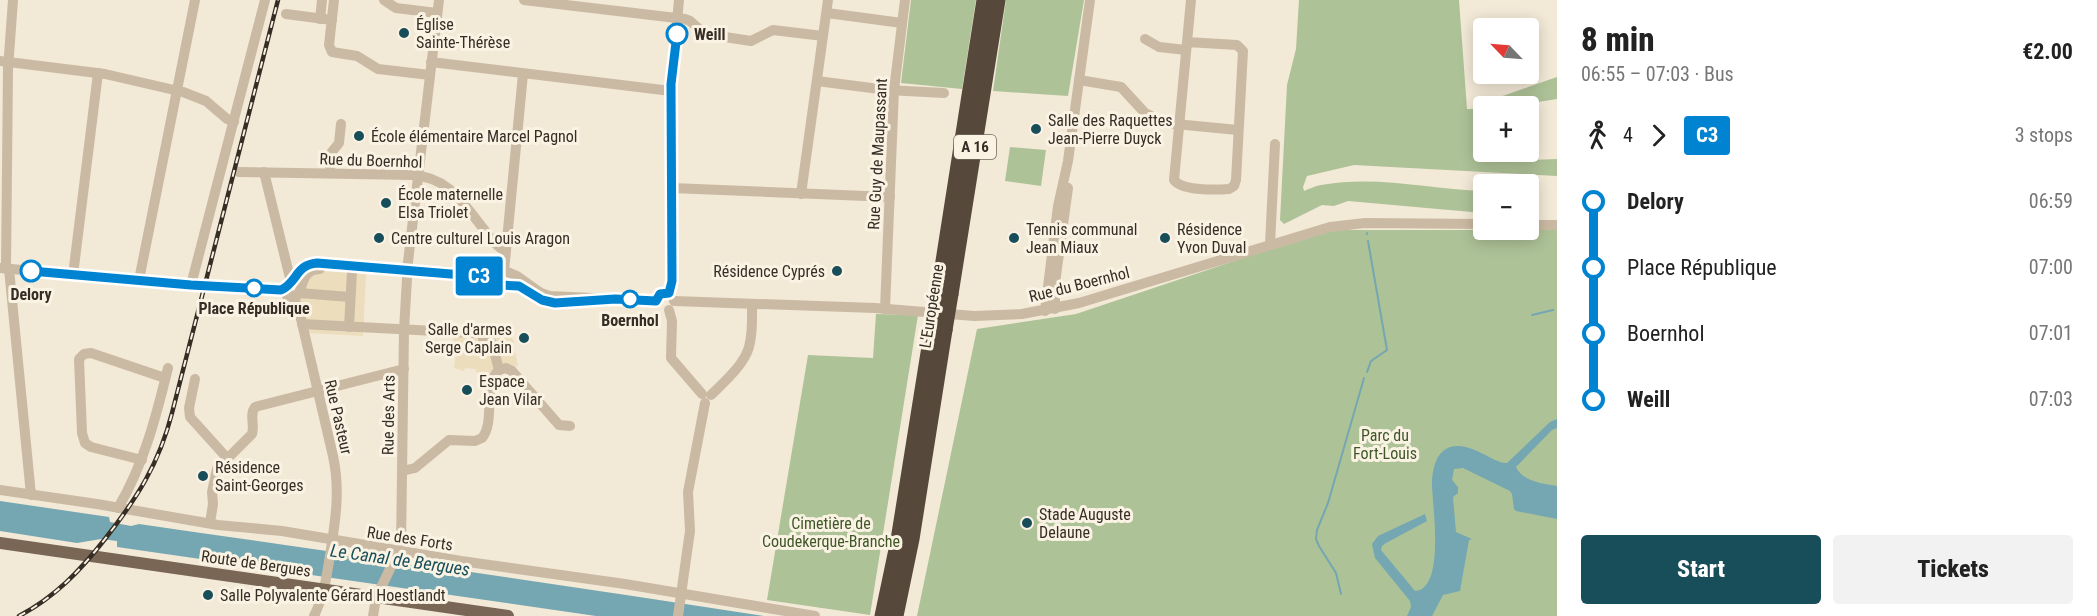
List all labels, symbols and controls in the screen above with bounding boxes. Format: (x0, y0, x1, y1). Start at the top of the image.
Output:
place label: Église Sainte-Thérèse (416, 15, 510, 52)
north arrow (1473, 18, 1539, 84)
map controls (1473, 18, 1539, 240)
text: 8 min (1581, 20, 1655, 59)
marker: Weill (666, 23, 688, 45)
place label: Weill (694, 25, 726, 44)
marker: Église Sainte-Thérèse (397, 26, 411, 40)
text: €2.00 (2022, 39, 2073, 64)
text: 06:55 – 07:03 · Bus (1581, 62, 1734, 86)
street label: Rue Guy de Maupassant (864, 77, 891, 230)
button: + (1473, 96, 1539, 162)
place label: Salle des Raquettes Jean-Pierre Duyck (1048, 111, 1173, 148)
icon: walk (1581, 119, 1614, 152)
icon: forward (1642, 119, 1675, 152)
marker: Salle des Raquettes Jean-Pierre Duyck (1029, 122, 1043, 136)
text: 4 (1623, 123, 1633, 147)
text: C3 (1696, 123, 1718, 147)
text: 3 stops (2015, 123, 2073, 147)
place label: École élémentaire Marcel Pagnol (371, 127, 578, 146)
marker: École élémentaire Marcel Pagnol (352, 129, 366, 143)
road number: A 16 (954, 135, 996, 159)
street label: Rue du Boernhol (319, 149, 423, 172)
button: − (1473, 174, 1539, 240)
place label: École maternelle Elsa Triolet (398, 185, 503, 222)
text: Delory (1627, 189, 1684, 214)
text: 06:59 (2029, 189, 2073, 213)
marker: École maternelle Elsa Triolet (379, 196, 393, 210)
place label: Tennis communal Jean Miaux (1026, 220, 1138, 257)
place label: Résidence Yvon Duval (1177, 220, 1246, 257)
place label: Centre culturel Louis Aragon (391, 229, 570, 248)
marker: Centre culturel Louis Aragon (372, 231, 386, 245)
marker: Tennis communal Jean Miaux (1007, 231, 1021, 245)
marker: Résidence Yvon Duval (1158, 231, 1172, 245)
text: Place République (1627, 255, 1777, 280)
text: 07:00 (2029, 255, 2073, 279)
line badge: C3 (452, 256, 506, 296)
marker: Delory (20, 260, 42, 282)
place label: Résidence Cyprés (713, 262, 825, 281)
street label: L'Européenne (915, 263, 947, 349)
street label: Rue du Boernhol (1027, 263, 1131, 306)
text: C3 (468, 264, 490, 288)
marker: Résidence Cyprés (830, 264, 844, 278)
marker: Place République (245, 279, 263, 297)
place label: Delory (10, 285, 52, 304)
marker: Boernhol (621, 290, 639, 308)
place label: Place République (198, 299, 310, 318)
place label: Boernhol (601, 311, 659, 330)
place label: Salle d'armes Serge Caplain (425, 320, 512, 357)
text: Boernhol (1627, 321, 1704, 346)
text: 07:01 (2029, 321, 2073, 345)
marker: Salle d'armes Serge Caplain (517, 331, 531, 345)
place label: Espace Jean Vilar (479, 372, 542, 409)
street label: Rue des Arts (378, 375, 399, 455)
street label: Rue Pasteur (321, 378, 356, 456)
marker: Espace Jean Vilar (460, 383, 474, 397)
text: Weill (1627, 387, 1670, 412)
text: 07:03 (2029, 387, 2073, 411)
park label: Parc du Fort-Louis (1353, 426, 1417, 463)
place label: Résidence Saint-Georges (215, 458, 303, 495)
marker: Résidence Saint-Georges (196, 469, 210, 483)
place label: Stade Auguste Delaune (1039, 505, 1131, 542)
park label: Cimetière de Coudekerque-Branche (762, 514, 900, 551)
marker: Stade Auguste Delaune (1020, 516, 1034, 530)
street label: Rue des Forts (366, 522, 454, 555)
button: Start (1581, 535, 1821, 604)
button: Tickets (1833, 535, 2073, 604)
water label: Le Canal de Bergues (329, 539, 471, 580)
street label: Route de Bergues (200, 546, 312, 581)
place label: Salle Polyvalente Gérard Hoestlandt (220, 586, 446, 605)
marker: Salle Polyvalente Gérard Hoestlandt (201, 588, 215, 602)

